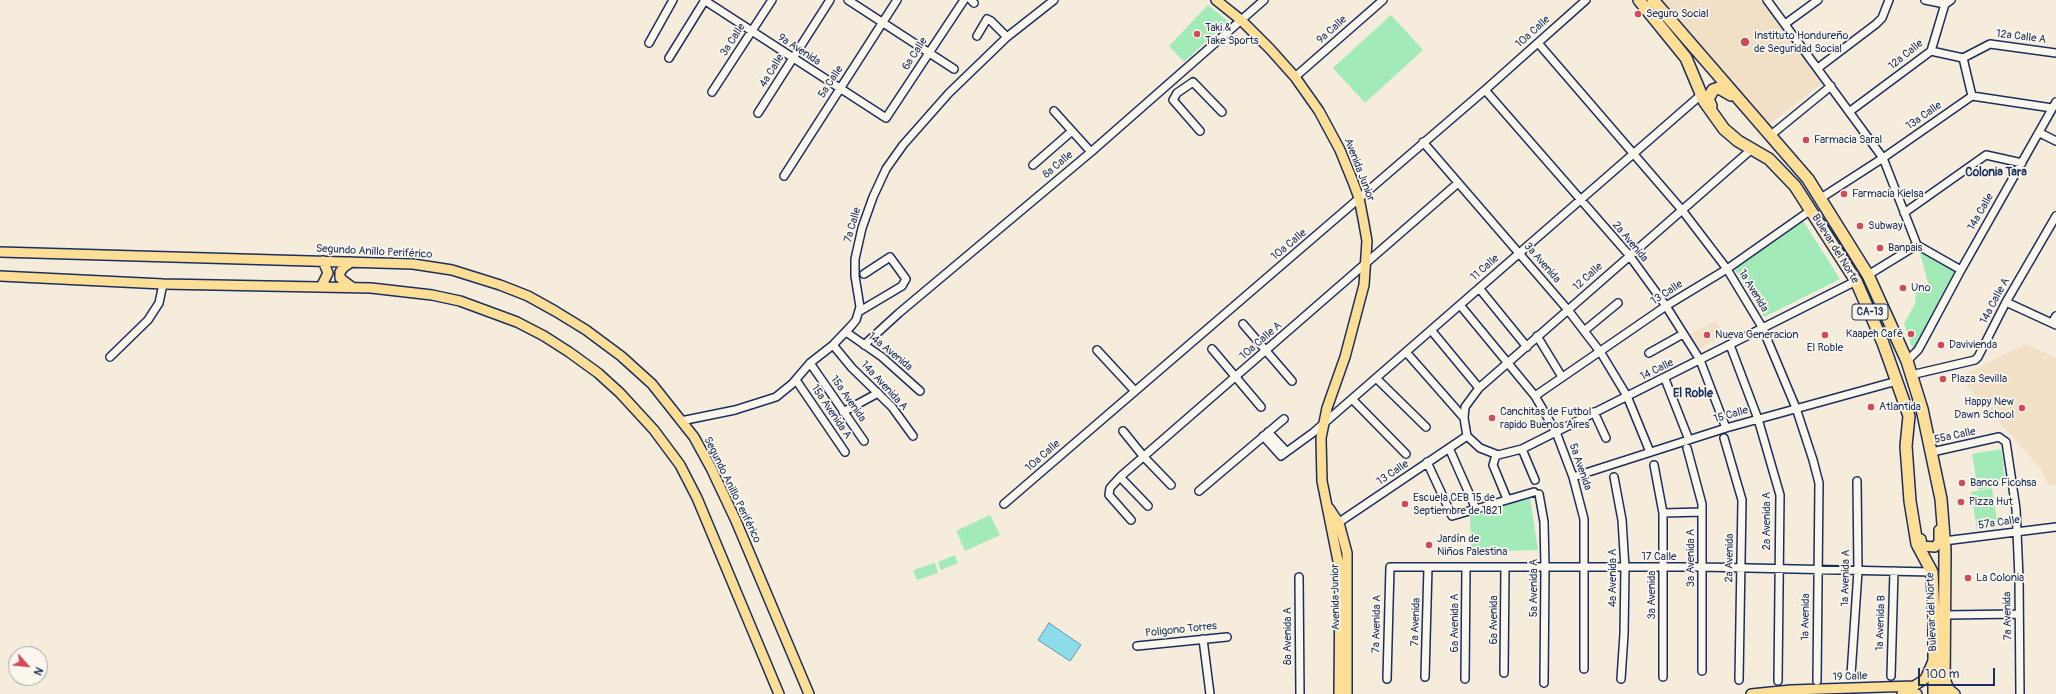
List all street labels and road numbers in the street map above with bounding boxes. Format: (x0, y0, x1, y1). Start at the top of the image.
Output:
street label: 9a Calle (1314, 13, 1350, 47)
street label: 10a Calle (1513, 13, 1553, 51)
street label: 3a Calle (718, 21, 748, 59)
street label: 12a Calle A (1995, 27, 2047, 47)
street label: 9a Avenida (775, 31, 823, 69)
street label: 6a Calle (900, 35, 930, 73)
street label: 12a Calle (1886, 37, 1926, 73)
street label: 4a Calle (757, 52, 787, 90)
street label: 5a Calle (816, 63, 846, 101)
street label: 13a Calle (1904, 99, 1944, 133)
street label: Avenida Junior (1341, 137, 1377, 203)
street label: 8a Calle (1040, 149, 1076, 181)
street label: 14a Calle (1965, 191, 1997, 233)
street label: 7a Calle (842, 206, 864, 244)
street label: Bulevar del Norte (1808, 212, 1862, 286)
street label: 2a Avenida (1609, 219, 1651, 265)
street label: 10a Calle (1269, 226, 1309, 264)
street label: 3a Avenida (1521, 240, 1563, 286)
street label: Segundo Anillo Periférico (315, 242, 433, 262)
street label: 11 Calle (1468, 252, 1502, 284)
street label: 12 Calle (1570, 260, 1606, 294)
street label: 1a Avenida (1735, 267, 1771, 315)
street label: 14a Calle A (1977, 276, 2013, 326)
street label: 13 Calle (1649, 278, 1685, 308)
road number: CA-13 (1852, 304, 1888, 320)
street label: 10a Calle A (1237, 319, 1285, 363)
street label: 14a Avenida (865, 330, 915, 374)
street label: 14 Calle (1638, 356, 1676, 384)
street label: 14a Avenida A (858, 358, 910, 414)
street label: 15a Avenida (827, 373, 869, 425)
street label: 15a Avenida A (808, 382, 854, 442)
street label: 15 Calle (1712, 404, 1750, 426)
street label: 55a Calle (1933, 425, 1977, 447)
street label: Segundo Anillo Periférico (701, 435, 763, 545)
street label: 10a Calle (1023, 437, 1063, 475)
street label: 5a Avenida (1566, 442, 1594, 492)
street label: 13 Calle (1375, 458, 1411, 488)
street label: 2a Avenida A (1760, 492, 1774, 550)
street label: 57a Calle (1977, 514, 2021, 532)
street label: 3a Avenida A (1684, 529, 1698, 587)
street label: 2a Avenida (1723, 533, 1737, 583)
street label: 4a Avenida A (1606, 549, 1620, 607)
street label: 17 Calle (1641, 550, 1677, 564)
street label: 1a Avenida A (1839, 550, 1853, 606)
street label: 5a Avenida A (1527, 559, 1541, 617)
street label: Avenida Junior (1329, 564, 1343, 630)
street label: 3a Avenida (1645, 571, 1659, 619)
street label: Bulevar del Norte (1924, 572, 1940, 652)
street label: 7a Avenida (2001, 592, 2015, 640)
street label: 1a Avenida (1799, 593, 1813, 641)
street label: 6a Avenida A (1448, 594, 1462, 652)
street label: 7a Avenida A (1370, 595, 1384, 653)
street label: 6a Avenida (1487, 595, 1501, 645)
street label: 1a Avenida B (1873, 595, 1889, 651)
street label: 7a Avenida (1409, 597, 1423, 647)
street label: 8a Avenida A (1281, 607, 1295, 665)
street label: Poligono Torres (1144, 620, 1218, 640)
street label: 19 Calle (1832, 670, 1868, 684)

